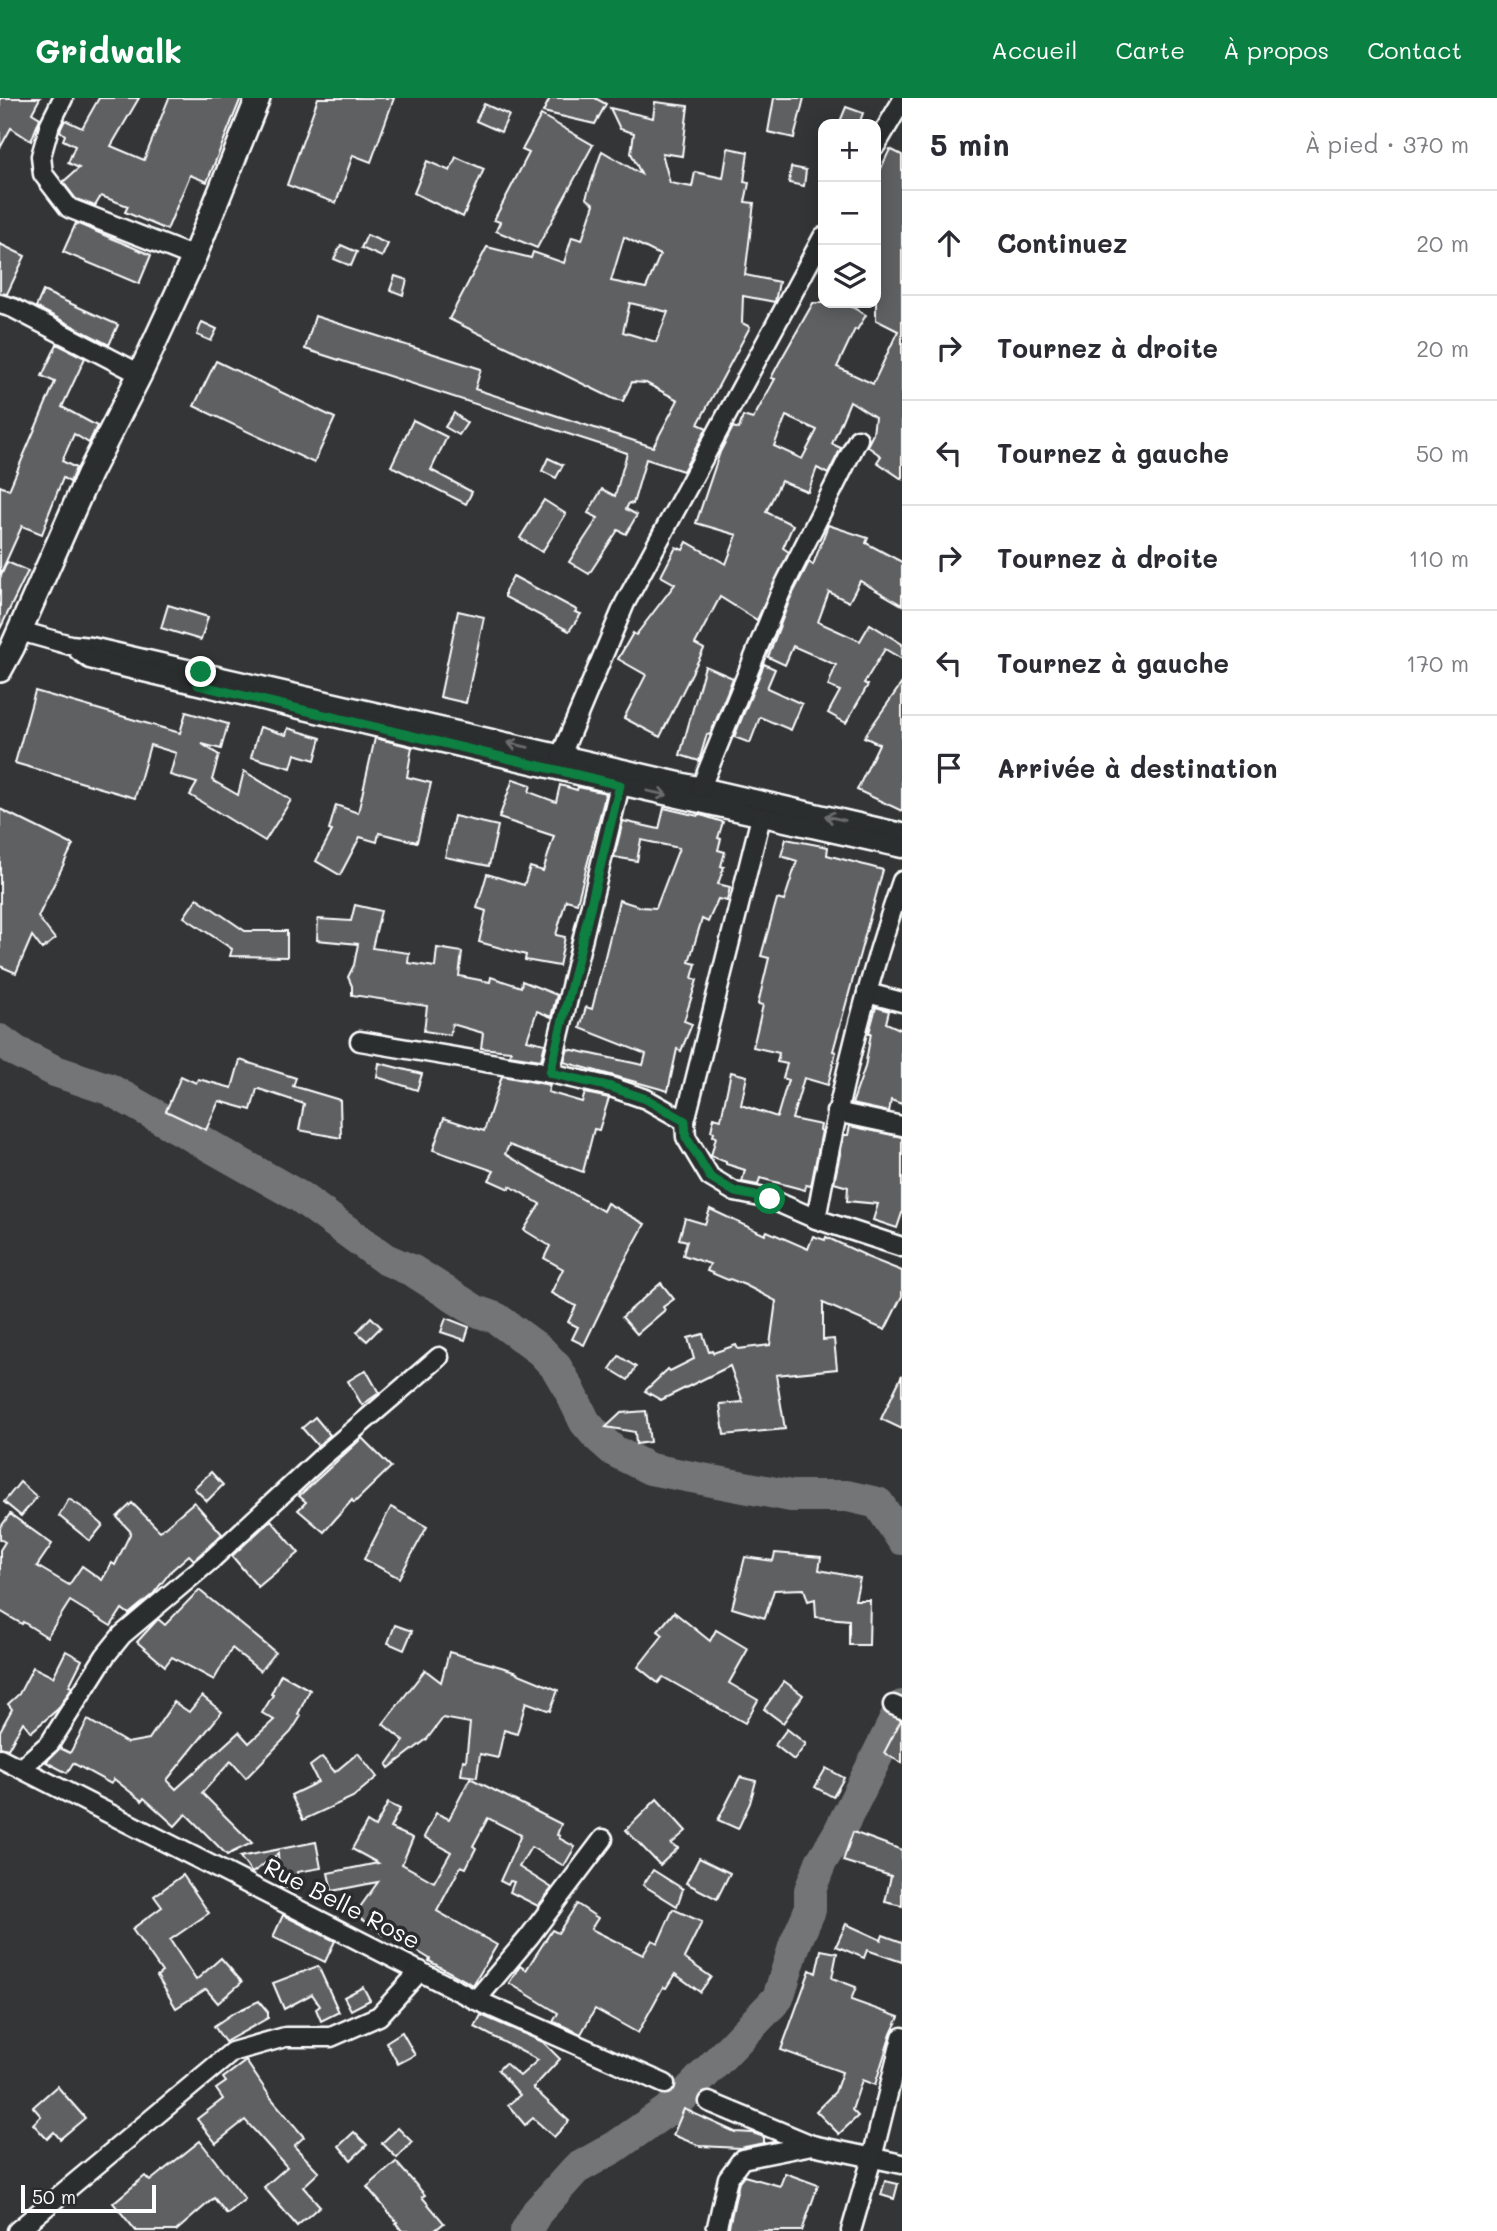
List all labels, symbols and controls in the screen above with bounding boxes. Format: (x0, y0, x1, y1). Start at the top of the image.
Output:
text: Gridwalk (35, 28, 182, 71)
text: Accueil (991, 34, 1077, 65)
text: Carte (1115, 34, 1185, 65)
text: À propos (1223, 34, 1329, 65)
text: Contact (1367, 34, 1462, 65)
map controls (818, 119, 881, 308)
button: + (818, 119, 881, 182)
text: 5 min (930, 124, 1010, 164)
text: À pied · 370 m (1305, 129, 1469, 159)
button: − (818, 182, 881, 245)
icon: ahead (930, 224, 968, 262)
text: Continuez (997, 226, 1127, 260)
text: 20 m (1416, 228, 1469, 258)
button: layers (818, 245, 881, 308)
icon: right (930, 329, 968, 367)
text: Tournez à droite (997, 331, 1218, 365)
text: 20 m (1416, 333, 1469, 363)
icon: left (930, 434, 968, 472)
text: Tournez à gauche (997, 436, 1229, 470)
text: 50 m (1416, 438, 1469, 468)
icon: right (930, 539, 968, 577)
text: Tournez à droite (997, 541, 1218, 575)
text: 110 m (1409, 543, 1469, 573)
icon: left (930, 644, 968, 682)
text: Tournez à gauche (997, 646, 1229, 680)
text: 170 m (1406, 648, 1469, 678)
route end (185, 656, 216, 687)
one-way arrow (507, 738, 530, 751)
icon: arrive (930, 749, 968, 787)
text: Arrivée à destination (997, 751, 1277, 785)
one-way arrow (645, 786, 668, 800)
one-way arrow (825, 811, 847, 824)
route start (754, 1183, 785, 1214)
street label: Rue Belle Rose (259, 1850, 426, 1955)
scale bar (21, 2182, 156, 2214)
text: 50 m (32, 2184, 76, 2209)

